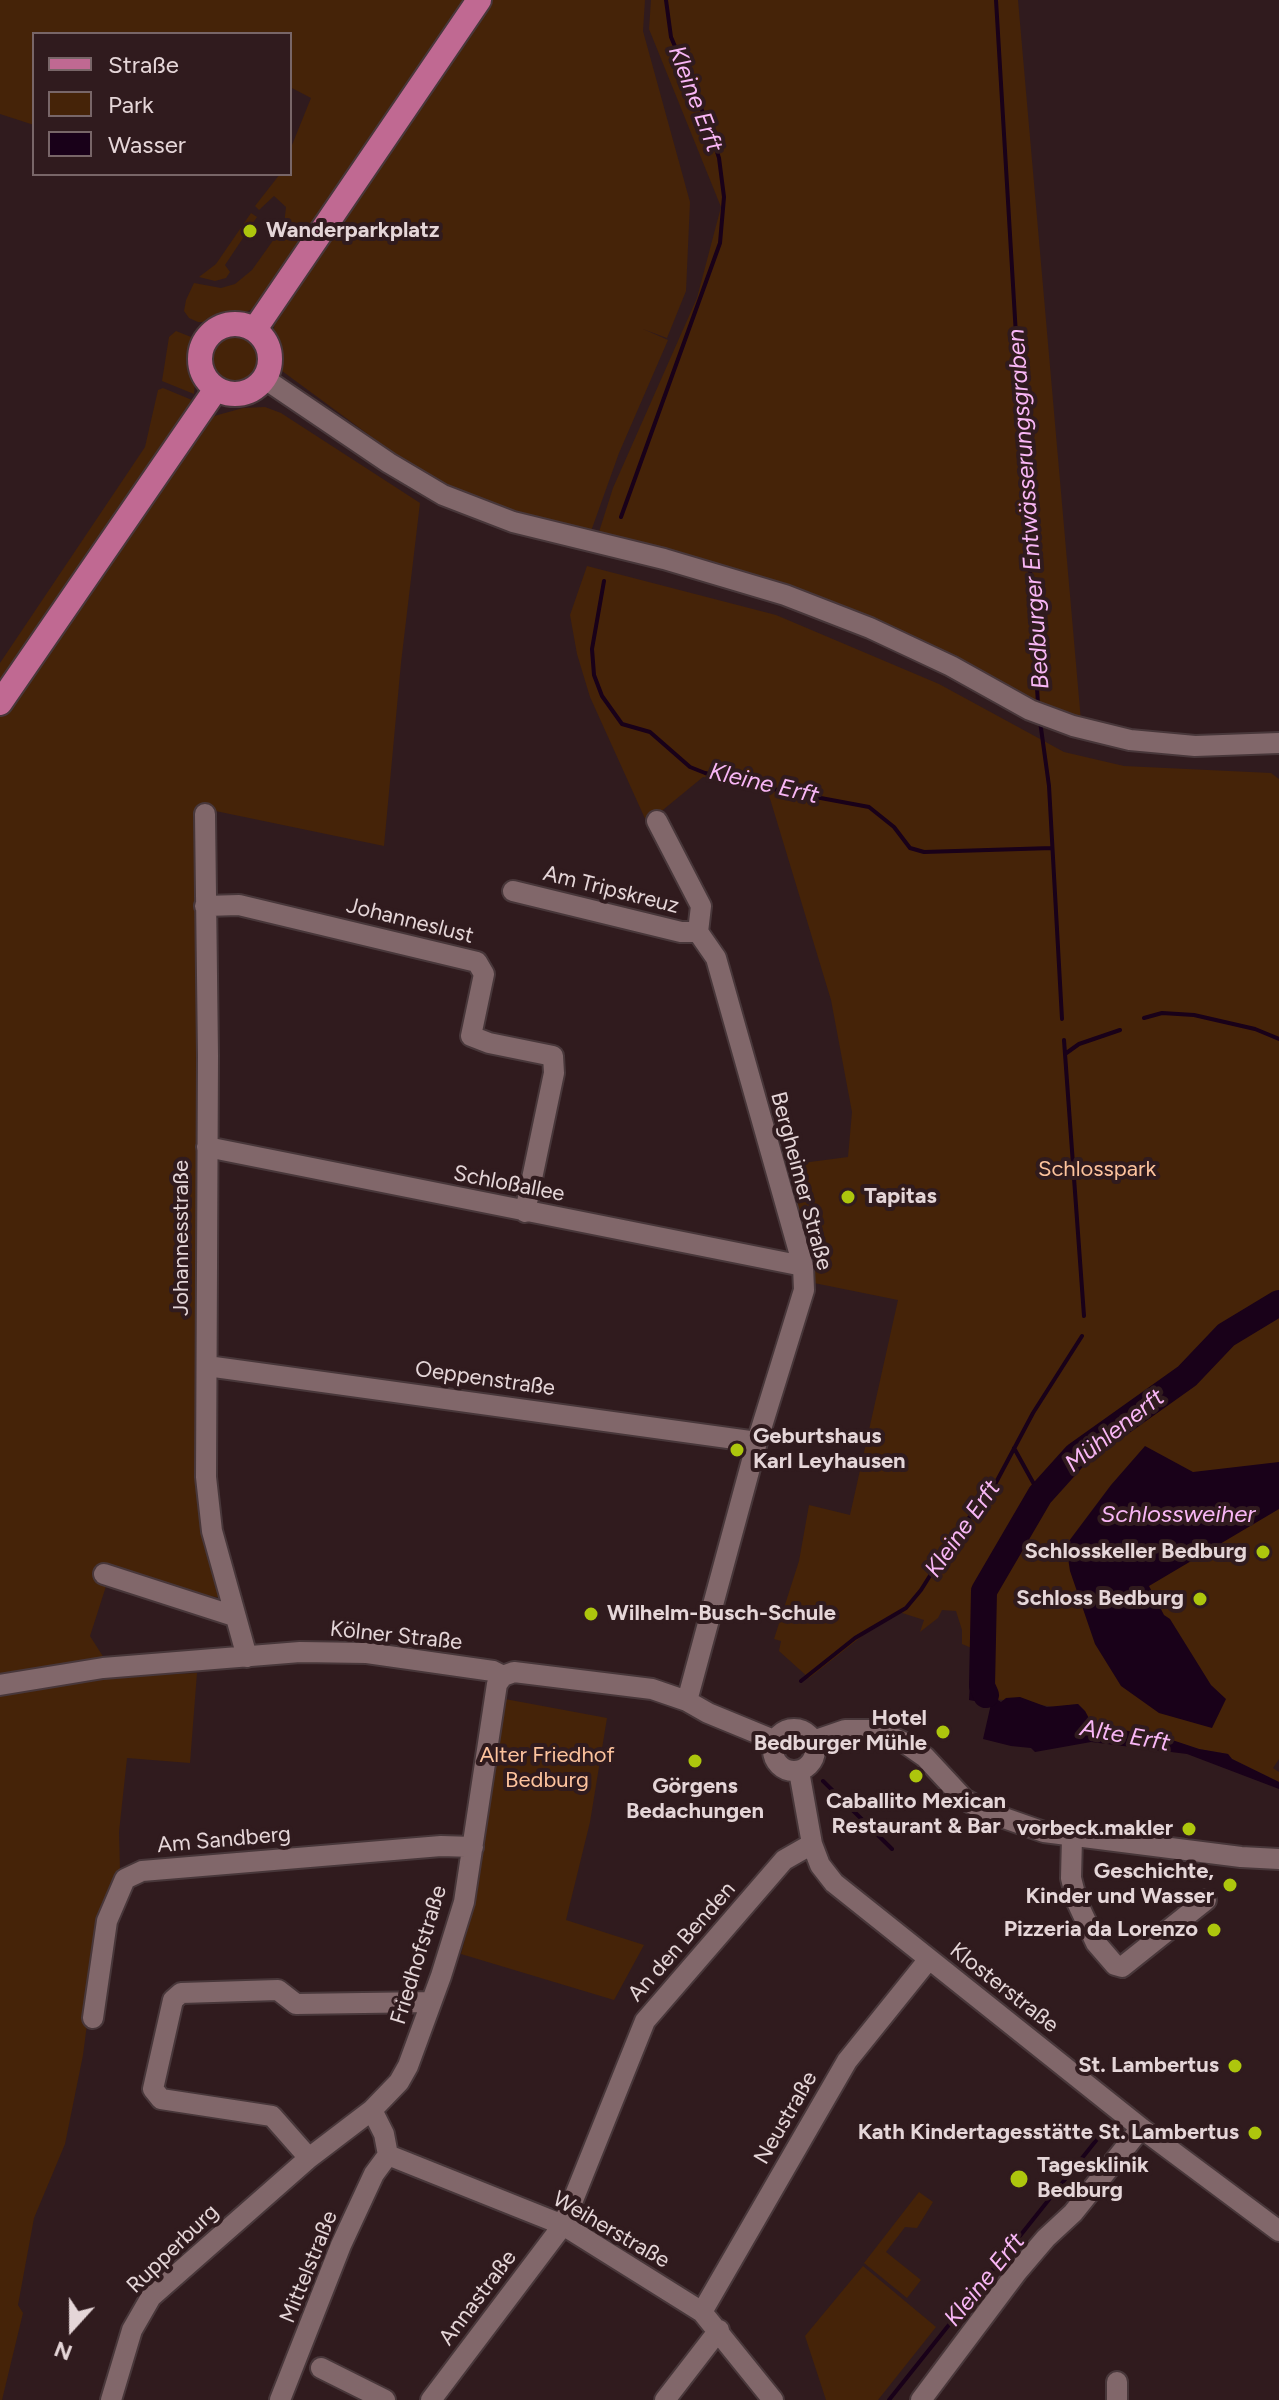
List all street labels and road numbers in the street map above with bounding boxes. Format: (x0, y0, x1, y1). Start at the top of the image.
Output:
street label: Am Tripskreuz (540, 860, 682, 920)
street label: Johanneslust (344, 892, 476, 950)
street label: Bergheimer Straße (764, 1089, 838, 1273)
street label: Johannesstraße (169, 1160, 195, 1316)
street label: Schloßallee (451, 1160, 567, 1208)
street label: Oeppenstraße (413, 1356, 557, 1402)
street label: Kölner Straße (329, 1616, 463, 1656)
street label: Am Sandberg (156, 1821, 292, 1859)
street label: An den Benden (623, 1877, 741, 2007)
street label: Friedhofstraße (385, 1882, 453, 2028)
street label: Klosterstraße (944, 1937, 1064, 2039)
street label: Neustraße (749, 2067, 823, 2169)
street label: Weiherstraße (548, 2186, 674, 2274)
street label: Rupperburg (122, 2199, 224, 2299)
street label: Mittelstraße (275, 2207, 343, 2327)
street label: Annastraße (434, 2245, 522, 2351)

